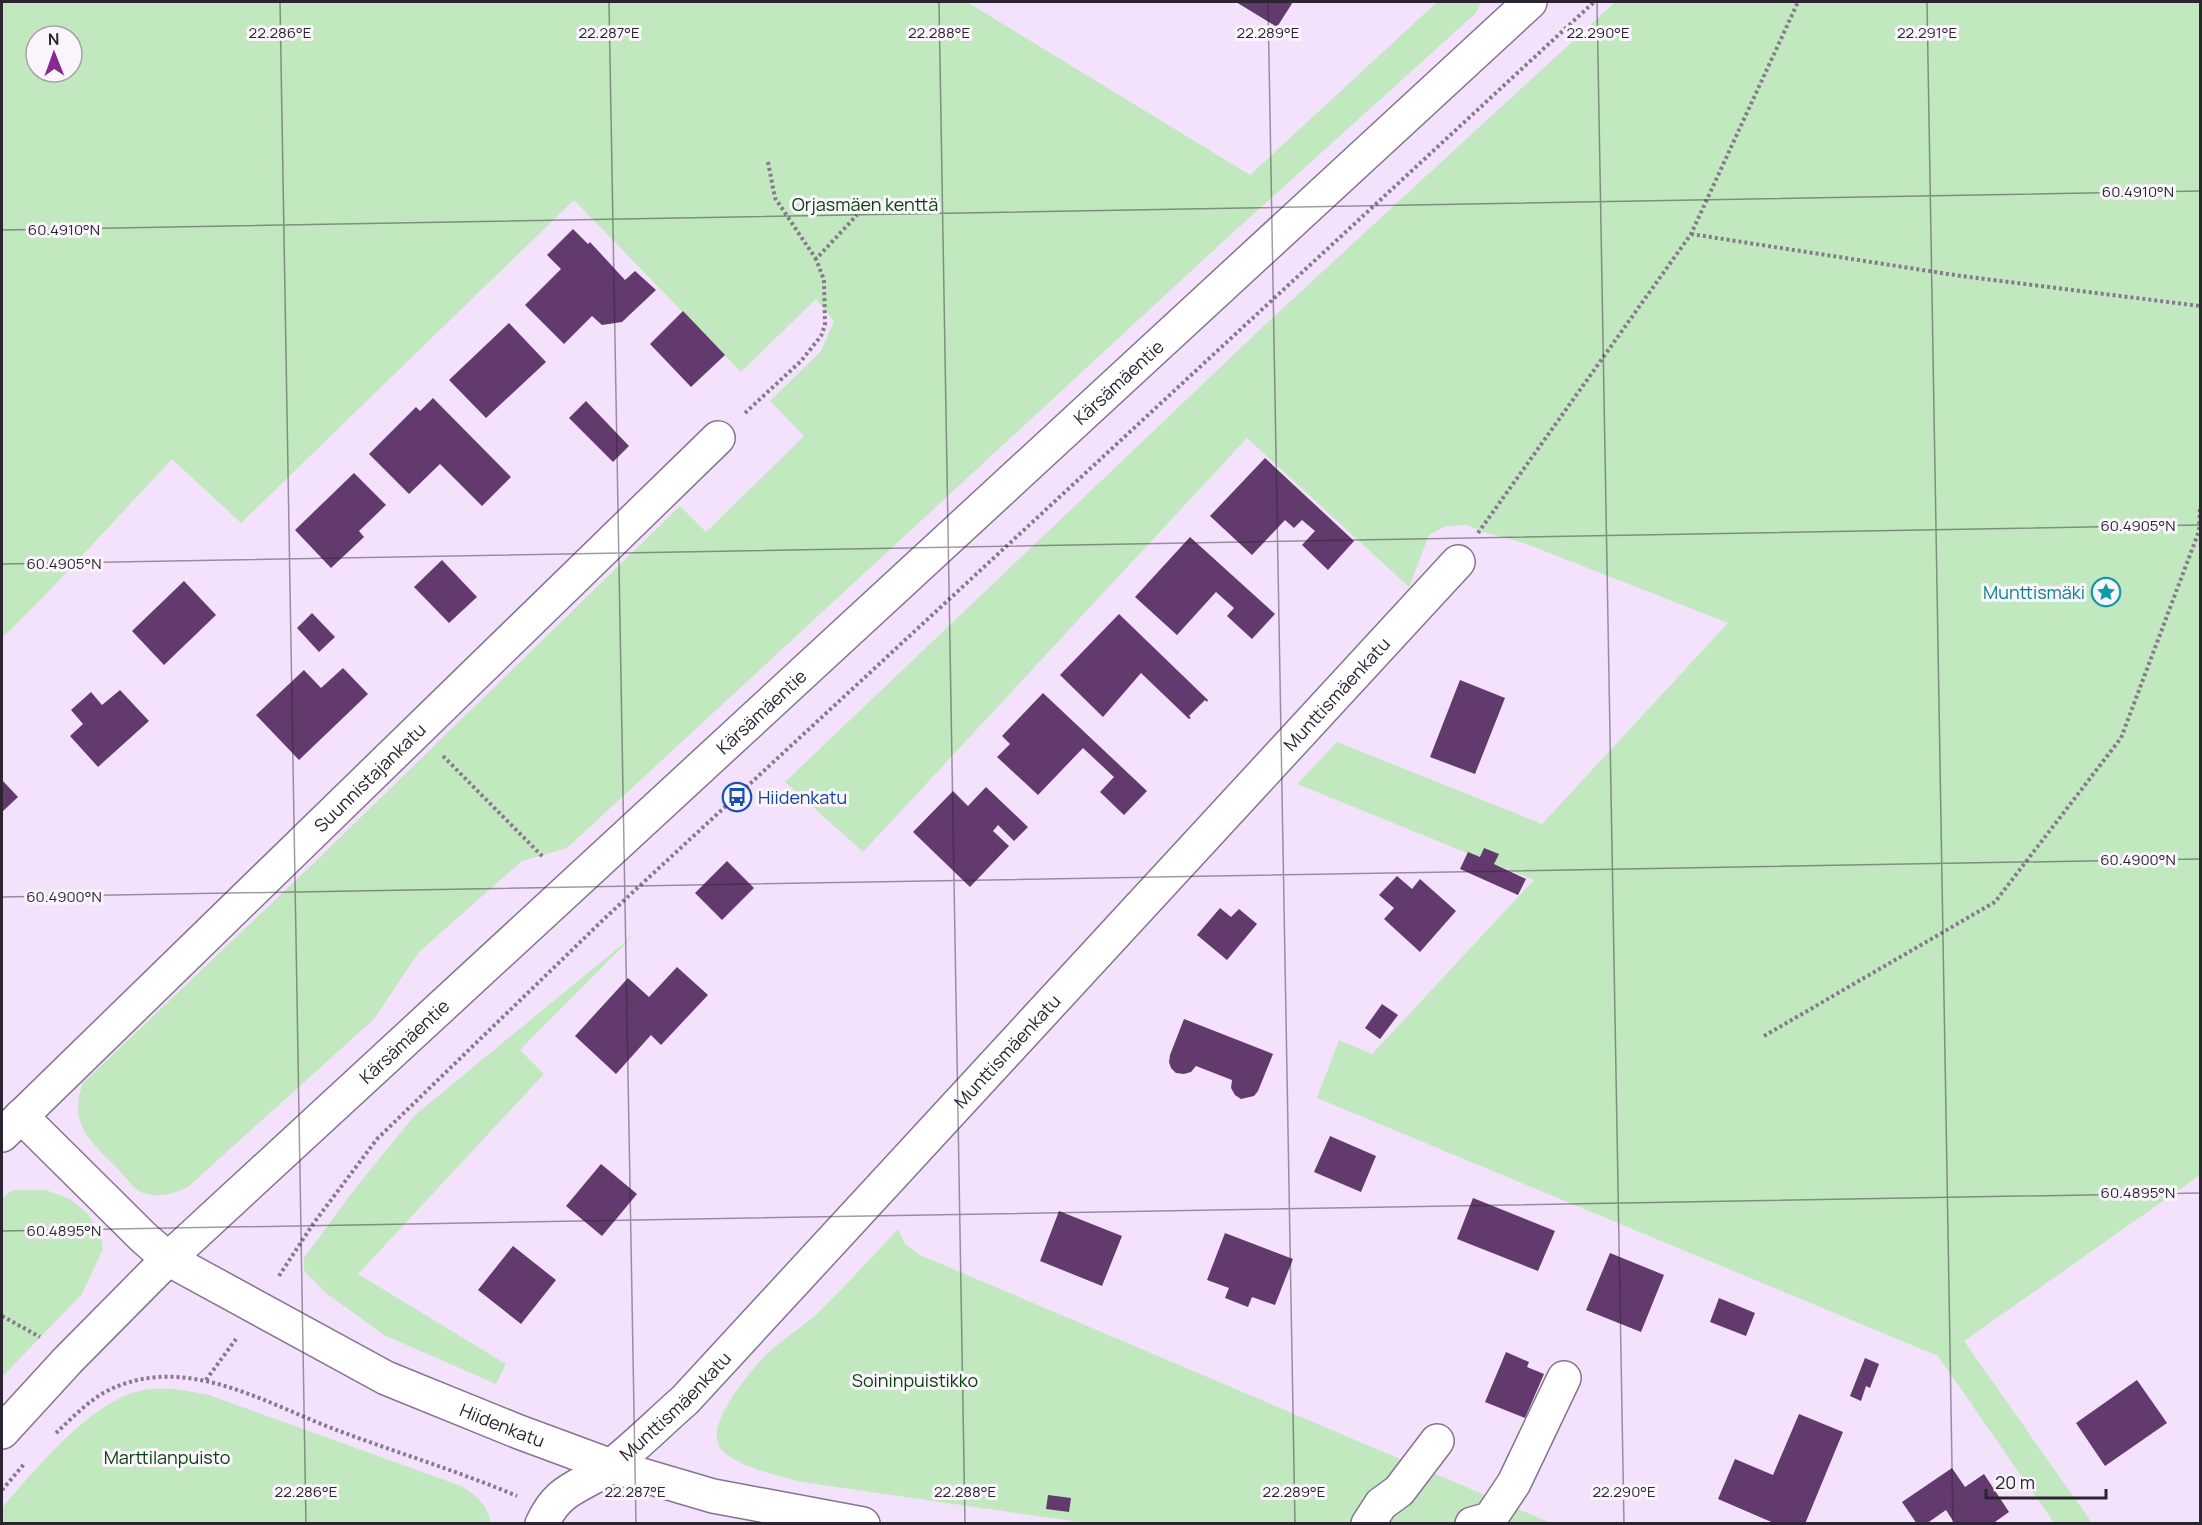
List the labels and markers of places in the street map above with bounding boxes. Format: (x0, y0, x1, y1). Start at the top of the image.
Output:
place icon: Munttismäki (2090, 576, 2122, 608)
place label: Munttismäki (1983, 580, 2085, 604)
bus stop icon: Hiidenkatu (721, 781, 753, 813)
place label: Hiidenkatu (758, 785, 847, 809)

